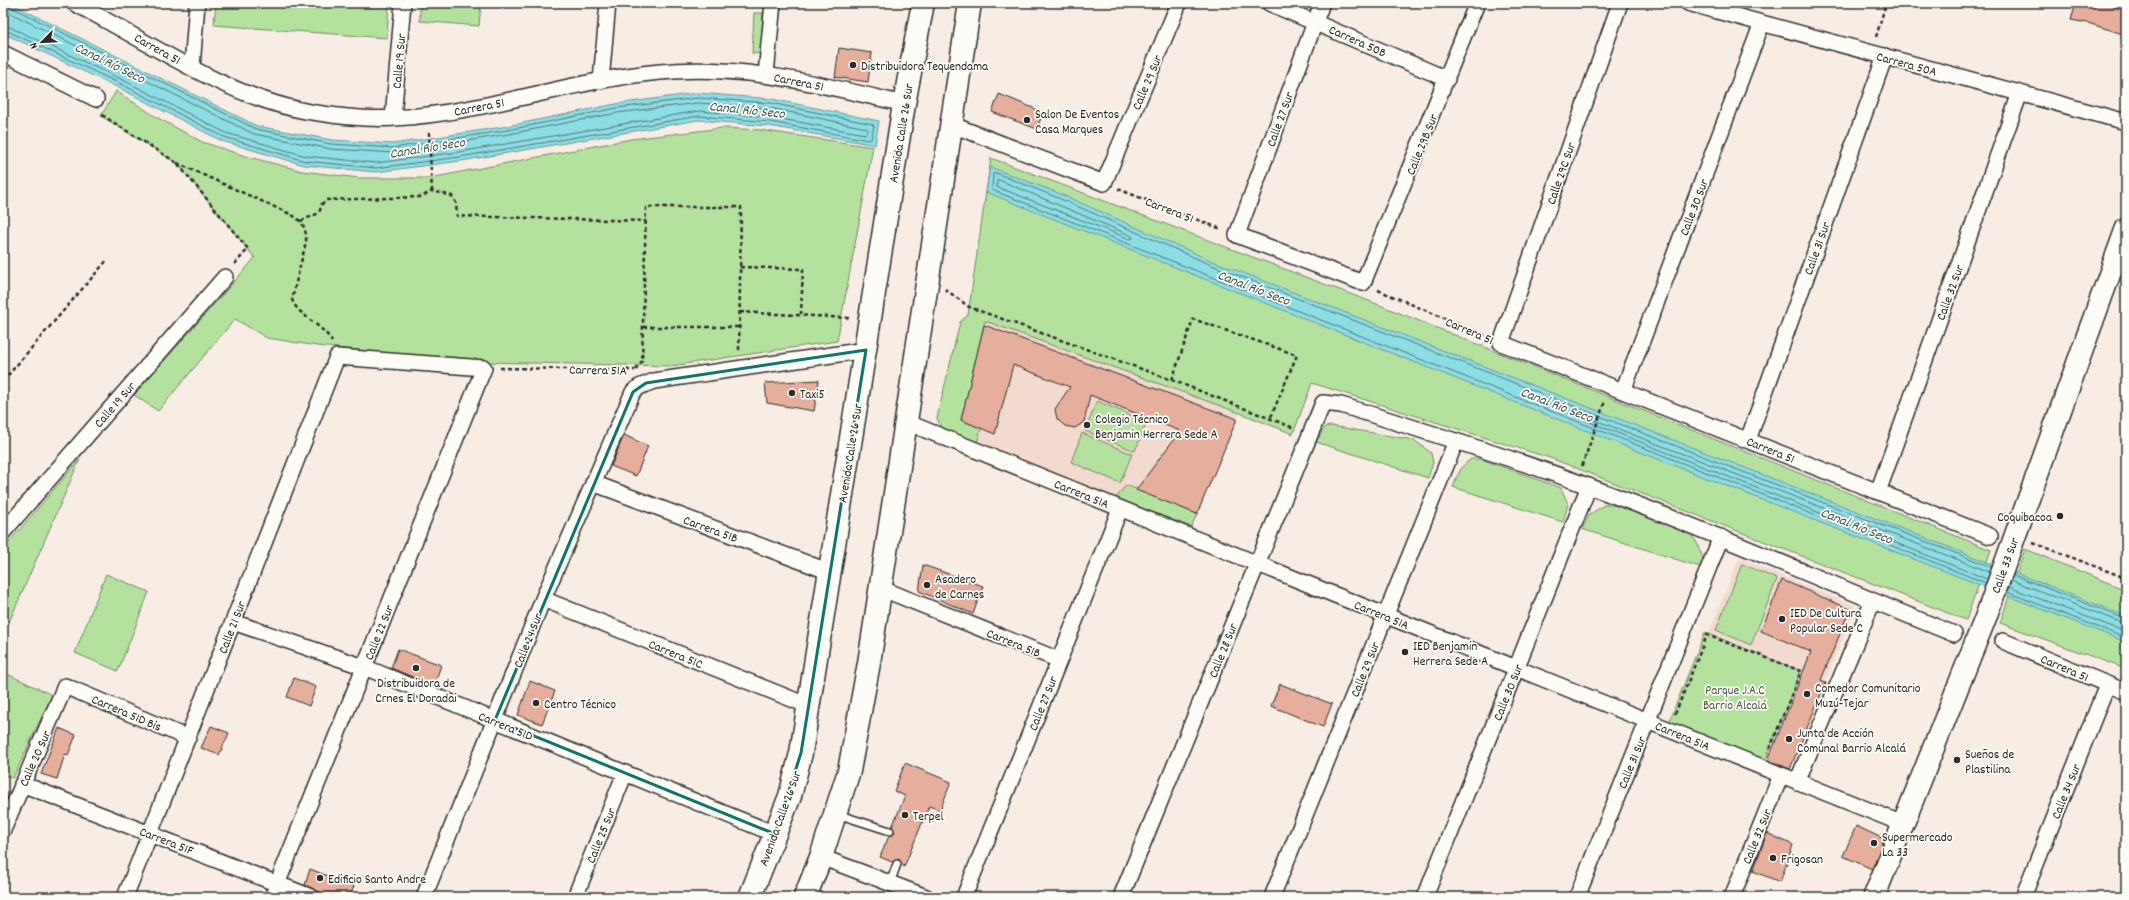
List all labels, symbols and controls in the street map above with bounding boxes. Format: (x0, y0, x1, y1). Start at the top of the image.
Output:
street label: Carrera 50B (1325, 21, 1389, 63)
north arrow (22, 22, 62, 62)
street label: Carrera 51 (130, 30, 184, 71)
street label: Calle 19 Sur (389, 33, 412, 90)
water label: Canal Río Seco (71, 38, 148, 90)
text: N (26, 39, 43, 51)
street label: Carrera 50A (1874, 48, 1939, 83)
street label: Calle 29 Sur (1128, 52, 1168, 113)
place label: Distribuidora Tequendama (861, 58, 989, 77)
marker: Distribuidora Tequendama (848, 60, 858, 70)
street label: Carrera 51 (772, 69, 825, 98)
street label: Avenida Calle 26 Sur (885, 82, 920, 184)
street label: Calle 27 Sur (1263, 90, 1300, 150)
street label: Carrera 51 (453, 94, 506, 123)
water label: Canal Río Seco (708, 97, 786, 125)
place label: Salon De Eventos Casa Marques (1035, 106, 1119, 140)
street label: Calle 29B Sur (1402, 111, 1444, 178)
marker: Salon De Eventos Casa Marques (1022, 115, 1032, 125)
water label: Canal Río Seco (388, 133, 467, 165)
street label: Calle 29C Sur (1543, 140, 1582, 207)
street label: Calle 30 Sur (1676, 177, 1715, 239)
street label: Carrera 51 (1142, 193, 1196, 229)
street label: Calle 31 Sur (1800, 220, 1837, 278)
street label: Calle 32 Sur (1933, 262, 1970, 323)
water label: Canal Río Seco (1214, 266, 1293, 312)
street label: Carrera 51 (1442, 314, 1496, 351)
street label: Carrera 51A (569, 361, 627, 382)
street label: Calle 19 Sur (91, 378, 141, 433)
water label: Canal Río Seco (1517, 383, 1596, 429)
place label: Taxi5 (800, 386, 825, 405)
marker: Taxi5 (787, 388, 797, 398)
street label: Avenida Calle 26 Sur (834, 402, 869, 504)
place label: Colegio Técnico Benjamin Herrera Sede A (1095, 411, 1218, 445)
marker: Colegio Técnico Benjamin Herrera Sede A (1082, 420, 1092, 430)
street label: Carrera 51 (1743, 433, 1797, 470)
street label: Carrera 51A (1051, 476, 1111, 515)
water label: Canal Río Seco (1817, 503, 1896, 551)
place label: Coquibacoa (1997, 509, 2053, 528)
marker: Coquibacoa (2055, 511, 2065, 521)
street label: Carrera 51B (680, 512, 740, 549)
street label: Calle 33 Sur (1987, 535, 2025, 596)
place label: Asadero de Carnes (935, 571, 984, 605)
marker: Asadero de Carnes (922, 580, 932, 590)
street label: Carrera 51A (1351, 597, 1411, 636)
street label: Calle 21 Sur (215, 599, 252, 657)
street label: Calle 22 Sur (361, 602, 400, 663)
place label: IED De Cultura Popular Sede C (1790, 605, 1864, 639)
street label: Calle 24 Sur (510, 611, 549, 671)
marker: IED De Cultura Popular Sede C (1777, 614, 1787, 624)
street label: Calle 28 Sur (1205, 621, 1244, 681)
street label: Carrera 51B (983, 625, 1043, 664)
street label: Carrera 51C (645, 636, 706, 675)
place label: IED Benjamin Herrera Sede A (1413, 638, 1488, 672)
street label: Calle 29 Sur (1347, 639, 1386, 700)
marker: IED Benjamin Herrera Sede A (1400, 647, 1410, 657)
street label: Carrera 51 (2037, 651, 2091, 688)
street label: Calle 30 Sur (1489, 662, 1529, 724)
marker: Distribuidora de Crnes El Doradai (411, 663, 421, 673)
street label: Calle 27 Sur (1025, 674, 1064, 734)
place label: Distribuidora de Crnes El Doradai (375, 675, 457, 709)
place label: Comedor Comunitario Muzú-Tejar (1815, 680, 1921, 714)
park label: Parque J.A.C Barrio Alcalá (1703, 682, 1768, 716)
marker: Comedor Comunitario Muzú-Tejar (1802, 689, 1812, 699)
street label: Carrera 51D Bis (88, 691, 164, 738)
place label: Centro Técnico (544, 696, 616, 715)
marker: Centro Técnico (531, 698, 541, 708)
street label: Carrera 51D (475, 708, 535, 747)
street label: Carrera 51A (1652, 718, 1712, 757)
place label: Junta de Acción Comunal Barrio Alcalá (1797, 725, 1907, 759)
street label: Calle 20 Sur (16, 728, 57, 790)
street label: Calle 31 Sur (1614, 734, 1653, 792)
marker: Junta de Acción Comunal Barrio Alcalá (1784, 734, 1794, 744)
place label: Sueños de Plastilina (1965, 746, 2014, 780)
marker: Sueños de Plastilina (1952, 755, 1962, 765)
street label: Calle 34 Sur (2048, 761, 2087, 822)
street label: Avenida Calle 26 Sur (755, 768, 808, 869)
street label: Calle 25 Sur (583, 805, 622, 866)
street label: Calle 32 Sur (1739, 806, 1778, 867)
place label: Terpel (913, 808, 944, 827)
marker: Terpel (900, 810, 910, 820)
street label: Carrera 51F (136, 823, 196, 861)
place label: Supermercado La 33 (1882, 829, 1953, 863)
marker: Supermercado La 33 (1869, 838, 1879, 848)
place label: Frigosan (1781, 851, 1823, 870)
marker: Frigosan (1768, 853, 1778, 863)
place label: Edificio Santo Andre (328, 871, 426, 890)
marker: Edificio Santo Andre (315, 873, 325, 883)

